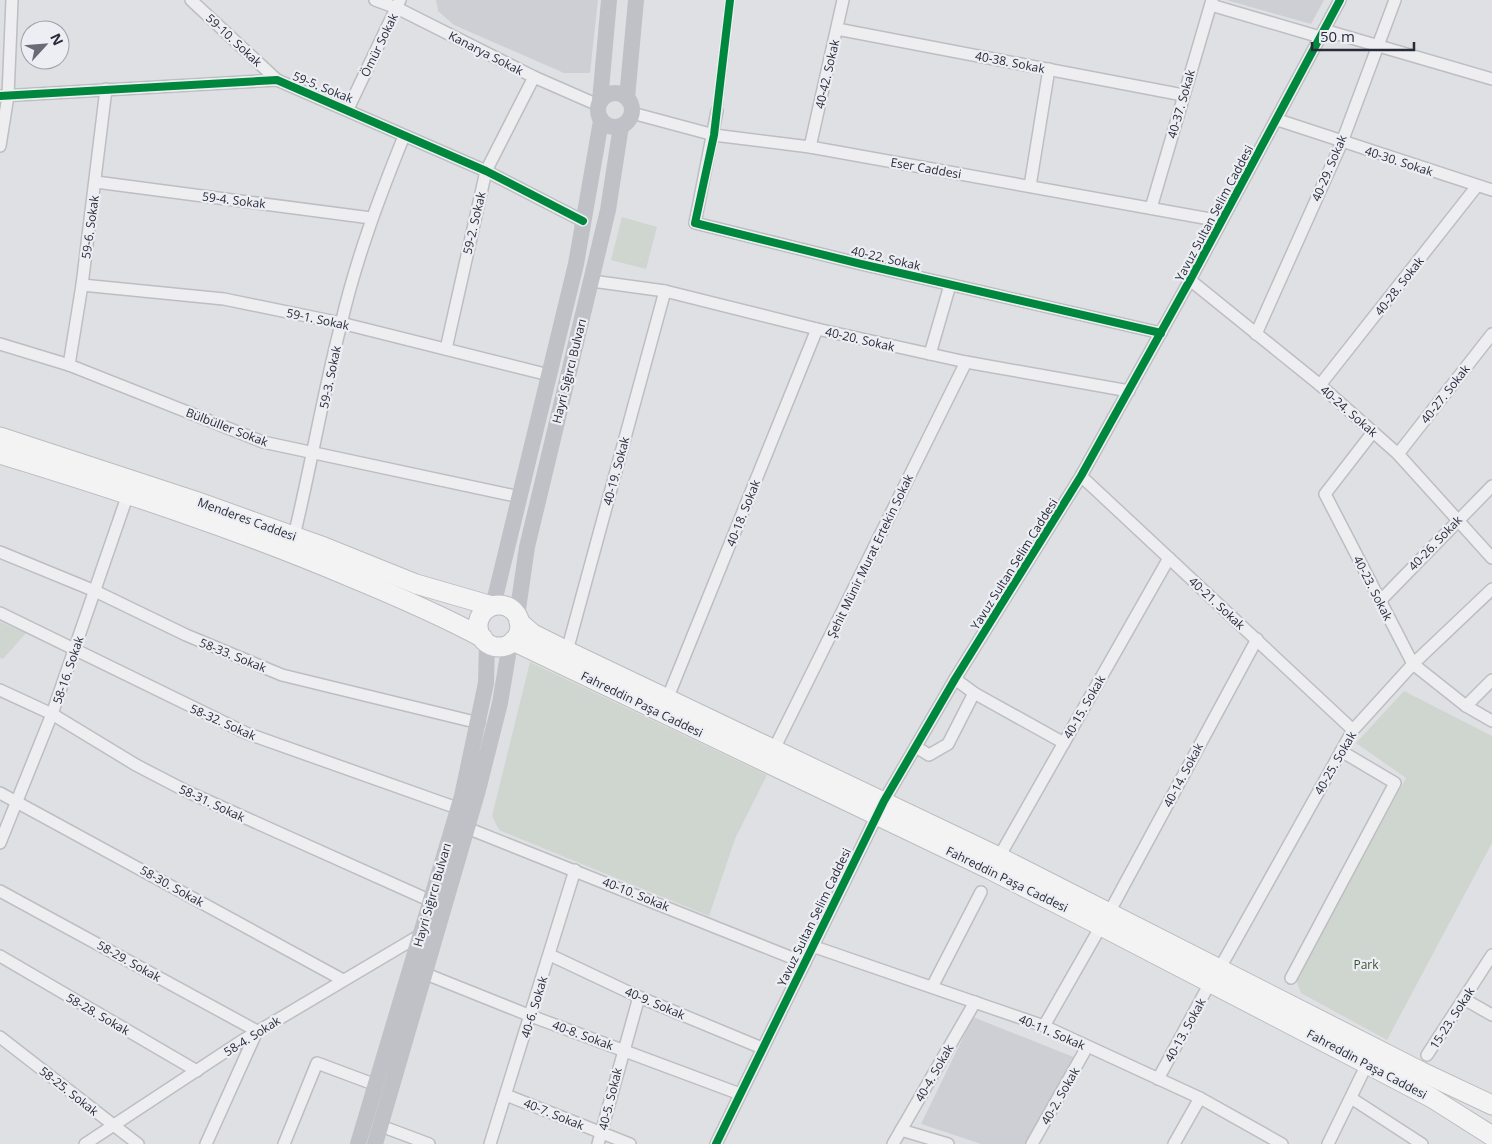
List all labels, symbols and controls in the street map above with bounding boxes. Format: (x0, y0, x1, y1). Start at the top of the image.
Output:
street label: 59-10. Sokak (202, 10, 266, 71)
street label: Ömür Sokak (356, 10, 402, 80)
north arrow (20, 20, 70, 70)
scale bar (1312, 20, 1414, 52)
text: 50 m (1320, 26, 1355, 46)
street label: Kanarya Sokak (446, 27, 527, 79)
text: N (46, 30, 68, 48)
street label: 40-42. Sokak (811, 37, 843, 110)
street label: 40-38. Sokak (974, 47, 1047, 77)
street label: 59-5. Sokak (290, 67, 356, 107)
street label: 40-37. Sokak (1163, 67, 1199, 140)
street label: 40-29. Sokak (1307, 132, 1351, 204)
street label: Yavuz Sultan Selim Caddesi (1171, 142, 1257, 284)
street label: 40-30. Sokak (1363, 142, 1436, 180)
street label: Eser Caddesi (889, 153, 963, 183)
street label: 59-4. Sokak (201, 188, 267, 212)
street label: 59-2. Sokak (459, 189, 490, 256)
street label: 59-6. Sokak (77, 194, 103, 260)
street label: 40-22. Sokak (850, 242, 923, 274)
street label: 40-28. Sokak (1371, 252, 1428, 319)
street label: 59-1. Sokak (285, 304, 352, 334)
street label: Hayri Sığırcı Bulvarı (548, 317, 590, 425)
street label: 40-20. Sokak (824, 323, 897, 355)
street label: 59-3. Sokak (315, 343, 345, 410)
street label: 40-27. Sokak (1417, 360, 1474, 427)
street label: 40-24. Sokak (1317, 381, 1382, 441)
street label: Bülbüller Sokak (183, 404, 271, 451)
street label: 40-19. Sokak (599, 434, 634, 507)
street label: Şehit Münir Murat Ertekin Sokak (823, 471, 917, 641)
street label: 40-18. Sokak (722, 476, 764, 549)
street label: Menderes Caddesi (195, 493, 299, 545)
street label: Yavuz Sultan Selim Caddesi (967, 495, 1061, 633)
street label: 40-26. Sokak (1404, 511, 1466, 574)
street label: 40-23. Sokak (1349, 553, 1397, 624)
street label: 40-21. Sokak (1185, 573, 1249, 634)
street label: 58-16. Sokak (48, 633, 88, 706)
street label: 58-33. Sokak (197, 634, 270, 676)
street label: Fahreddin Paşa Caddesi (578, 667, 706, 741)
street label: 40-15. Sokak (1059, 672, 1109, 742)
street label: 58-32. Sokak (187, 700, 259, 744)
street label: 40-25. Sokak (1310, 728, 1360, 798)
street label: 40-14. Sokak (1159, 739, 1207, 810)
street label: 58-31. Sokak (176, 780, 248, 826)
street label: Hayri Sığırcı Bulvarı (409, 841, 455, 949)
street label: Fahreddin Paşa Caddesi (943, 842, 1071, 916)
street label: Yavuz Sultan Selim Caddesi (773, 845, 855, 989)
street label: 58-30. Sokak (137, 861, 208, 911)
street label: 40-10. Sokak (600, 873, 673, 915)
street label: 58-29. Sokak (94, 936, 165, 986)
park label: Park (1353, 956, 1379, 973)
street label: 40-6. Sokak (517, 973, 552, 1040)
street label: 40-9. Sokak (622, 983, 688, 1024)
street label: 15-23. Sokak (1426, 983, 1479, 1052)
street label: 58-28. Sokak (63, 989, 133, 1039)
street label: 40-13. Sokak (1160, 994, 1210, 1065)
street label: 40-11. Sokak (1016, 1010, 1088, 1054)
street label: 58-4. Sokak (220, 1012, 284, 1060)
street label: 40-8. Sokak (550, 1016, 617, 1054)
street label: Fahreddin Paşa Caddesi (1304, 1025, 1430, 1103)
street label: 40-4. Sokak (911, 1041, 958, 1105)
street label: 58-25. Sokak (36, 1063, 103, 1120)
street label: 40-2. Sokak (1037, 1064, 1084, 1128)
street label: 40-5. Sokak (594, 1065, 626, 1132)
street label: 40-7. Sokak (521, 1094, 587, 1134)

